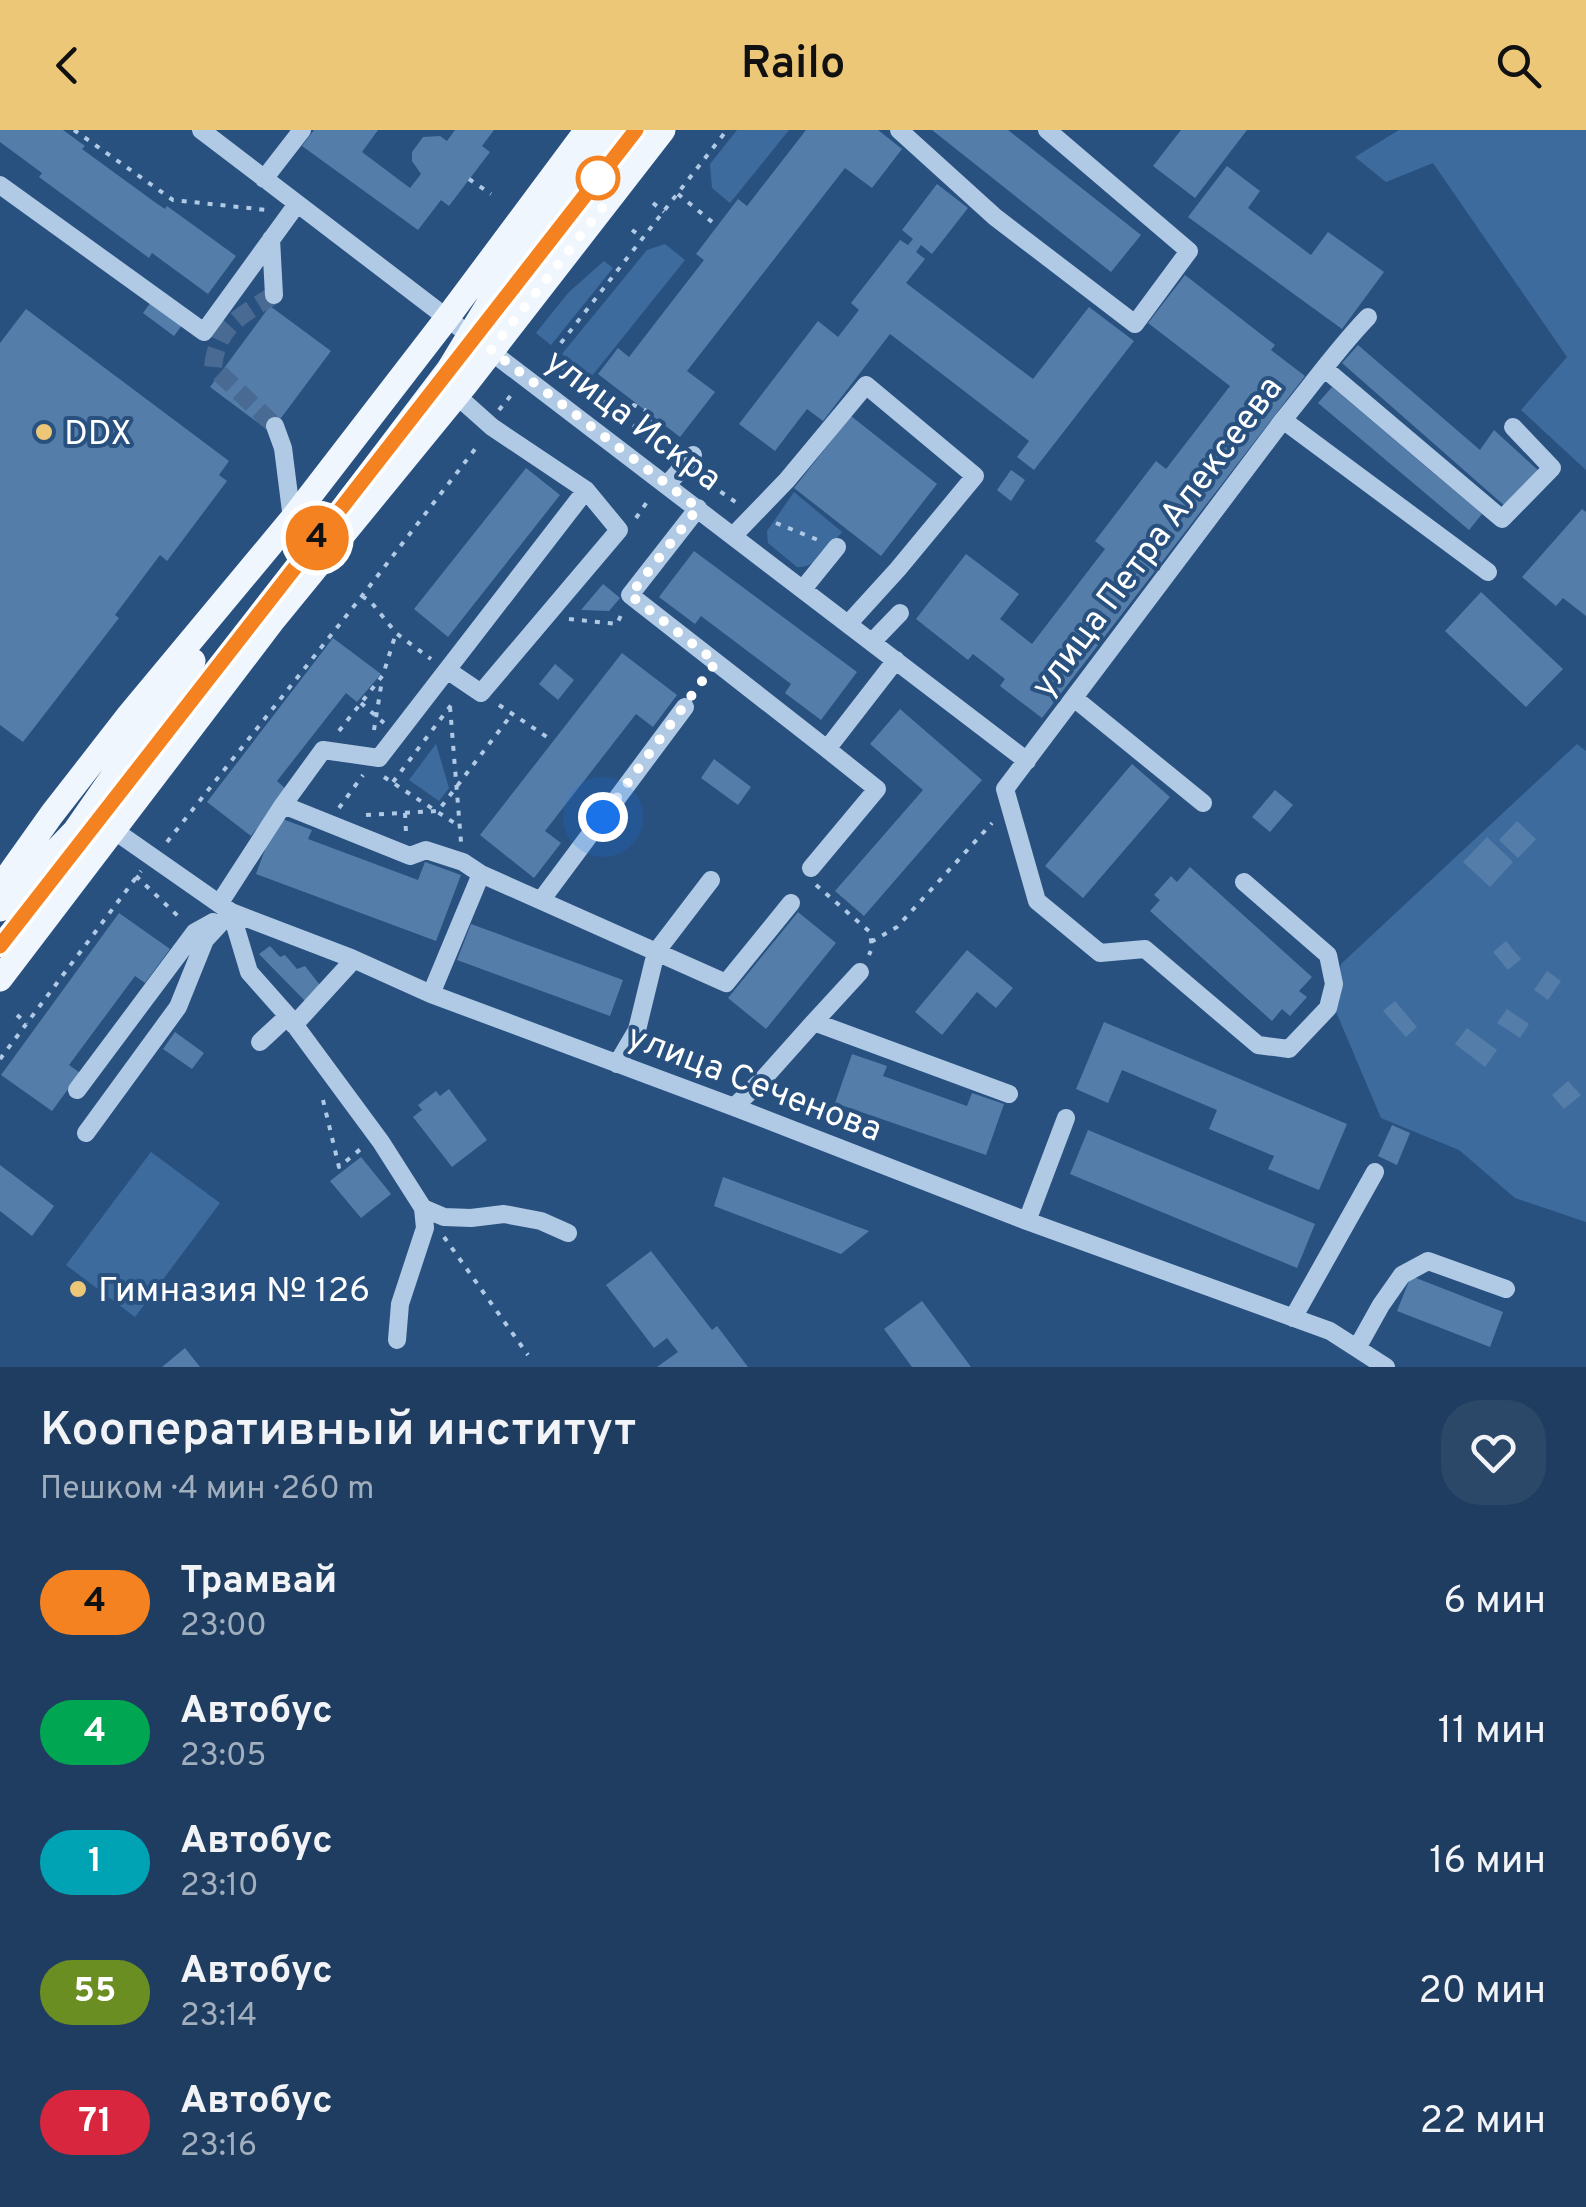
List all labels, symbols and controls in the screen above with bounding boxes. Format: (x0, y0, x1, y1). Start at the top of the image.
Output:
text: Railo (741, 37, 845, 94)
icon: back (40, 38, 95, 93)
icon: search (1491, 38, 1546, 93)
unlabelled marker (577, 157, 619, 199)
street label: улица Искра (535, 341, 729, 502)
street label: улица Петра Алексеева (1023, 368, 1294, 707)
place label: DDX (64, 413, 132, 457)
marker: DDX (33, 421, 55, 443)
line badge: 4 (284, 506, 350, 570)
text: 4 (306, 516, 328, 560)
your location (578, 792, 628, 842)
street label: улица Сеченова (620, 1016, 887, 1154)
place label: Гимназия № 126 (98, 1270, 370, 1314)
marker: Гимназия № 126 (67, 1278, 89, 1300)
button: heart (1441, 1400, 1546, 1505)
text: Кооперативный институт (40, 1402, 636, 1462)
text: Пешком · 4 мин · 260 m (40, 1470, 374, 1510)
text: Трамвай (180, 1558, 337, 1607)
text: 6 мин (1443, 1578, 1546, 1627)
text: 4 (84, 1580, 106, 1624)
text: 23:00 (180, 1607, 267, 1647)
text: Автобус (180, 1688, 333, 1737)
text: 11 мин (1438, 1708, 1546, 1757)
text: 4 (84, 1710, 106, 1754)
text: 23:05 (180, 1737, 266, 1777)
text: Автобус (180, 1818, 333, 1867)
text: 16 мин (1429, 1838, 1546, 1887)
text: 1 (88, 1840, 102, 1884)
text: 23:10 (180, 1867, 259, 1907)
text: Автобус (180, 1948, 333, 1997)
text: 20 мин (1419, 1968, 1546, 2017)
text: 55 (74, 1970, 116, 2014)
text: 23:14 (180, 1997, 257, 2037)
text: Автобус (180, 2078, 333, 2127)
text: 22 мин (1420, 2098, 1546, 2147)
text: 71 (78, 2100, 112, 2144)
text: 23:16 (180, 2127, 257, 2167)

